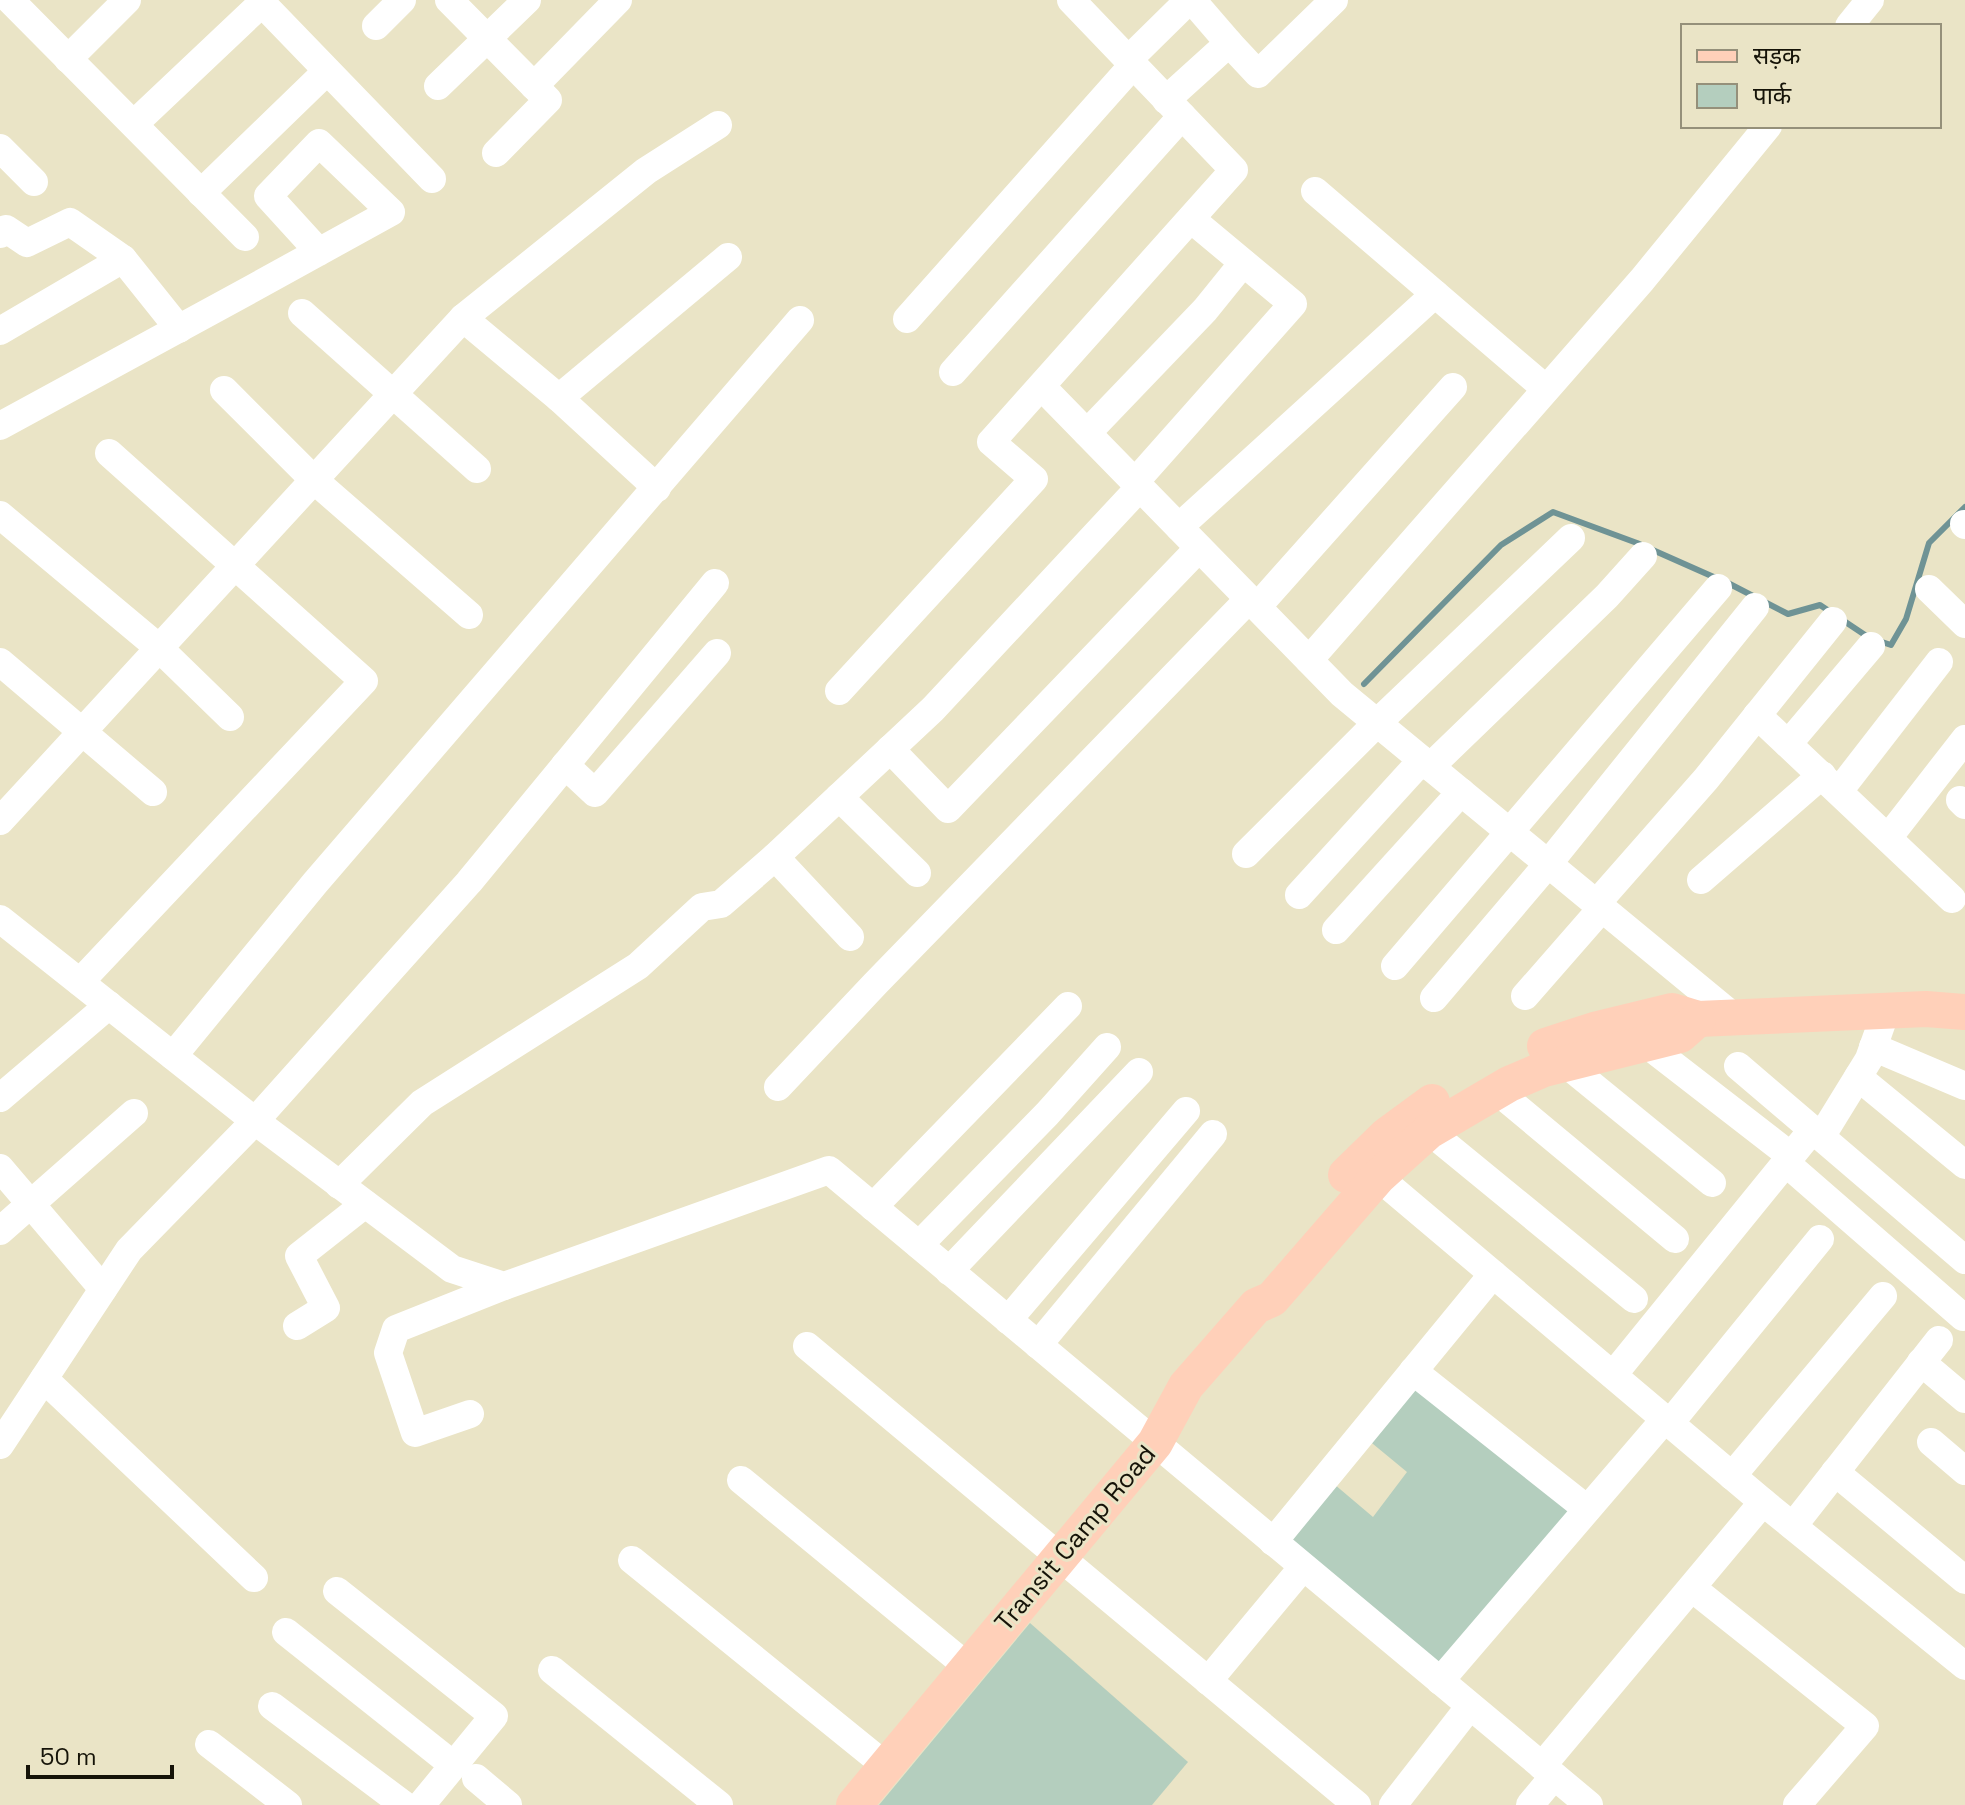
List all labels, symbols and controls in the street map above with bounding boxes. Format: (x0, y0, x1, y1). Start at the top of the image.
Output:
legend (1681, 24, 1941, 128)
text: सड़क (1753, 40, 1801, 71)
text: पार्क (1753, 80, 1792, 111)
street label: Transit Camp Road (987, 1438, 1163, 1638)
scale bar (28, 1729, 172, 1779)
text: 50 m (40, 1741, 97, 1772)

